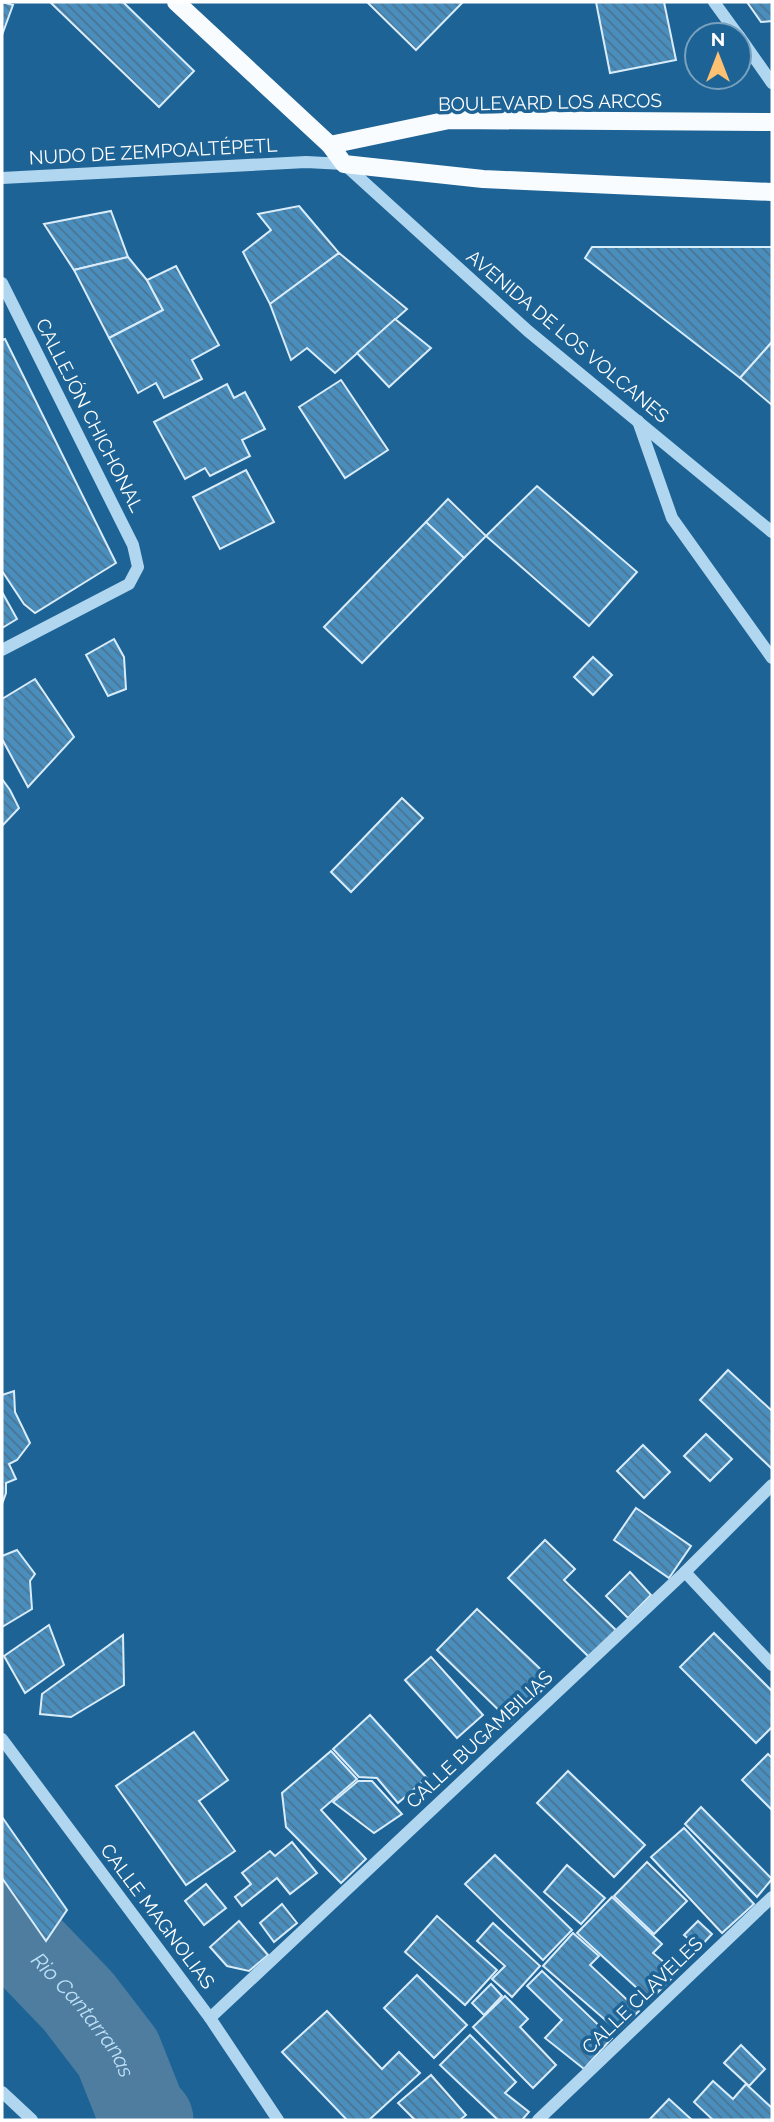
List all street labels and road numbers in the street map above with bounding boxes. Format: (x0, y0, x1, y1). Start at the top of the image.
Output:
street label: BOULEVARD LOS ARCOS (438, 89, 662, 115)
street label: NUDO DE ZEMPOALTÉPETL (28, 134, 278, 168)
street label: AVENIDA DE LOS VOLCANES (463, 245, 673, 427)
street label: CALLEJÓN CHICHONAL (32, 315, 148, 515)
street label: CALLE BUGAMBILIAS (401, 1666, 557, 1812)
street label: CALLE MAGNOLIAS (96, 1839, 220, 1993)
street label: CALLE CLAVELES (577, 1932, 707, 2058)

